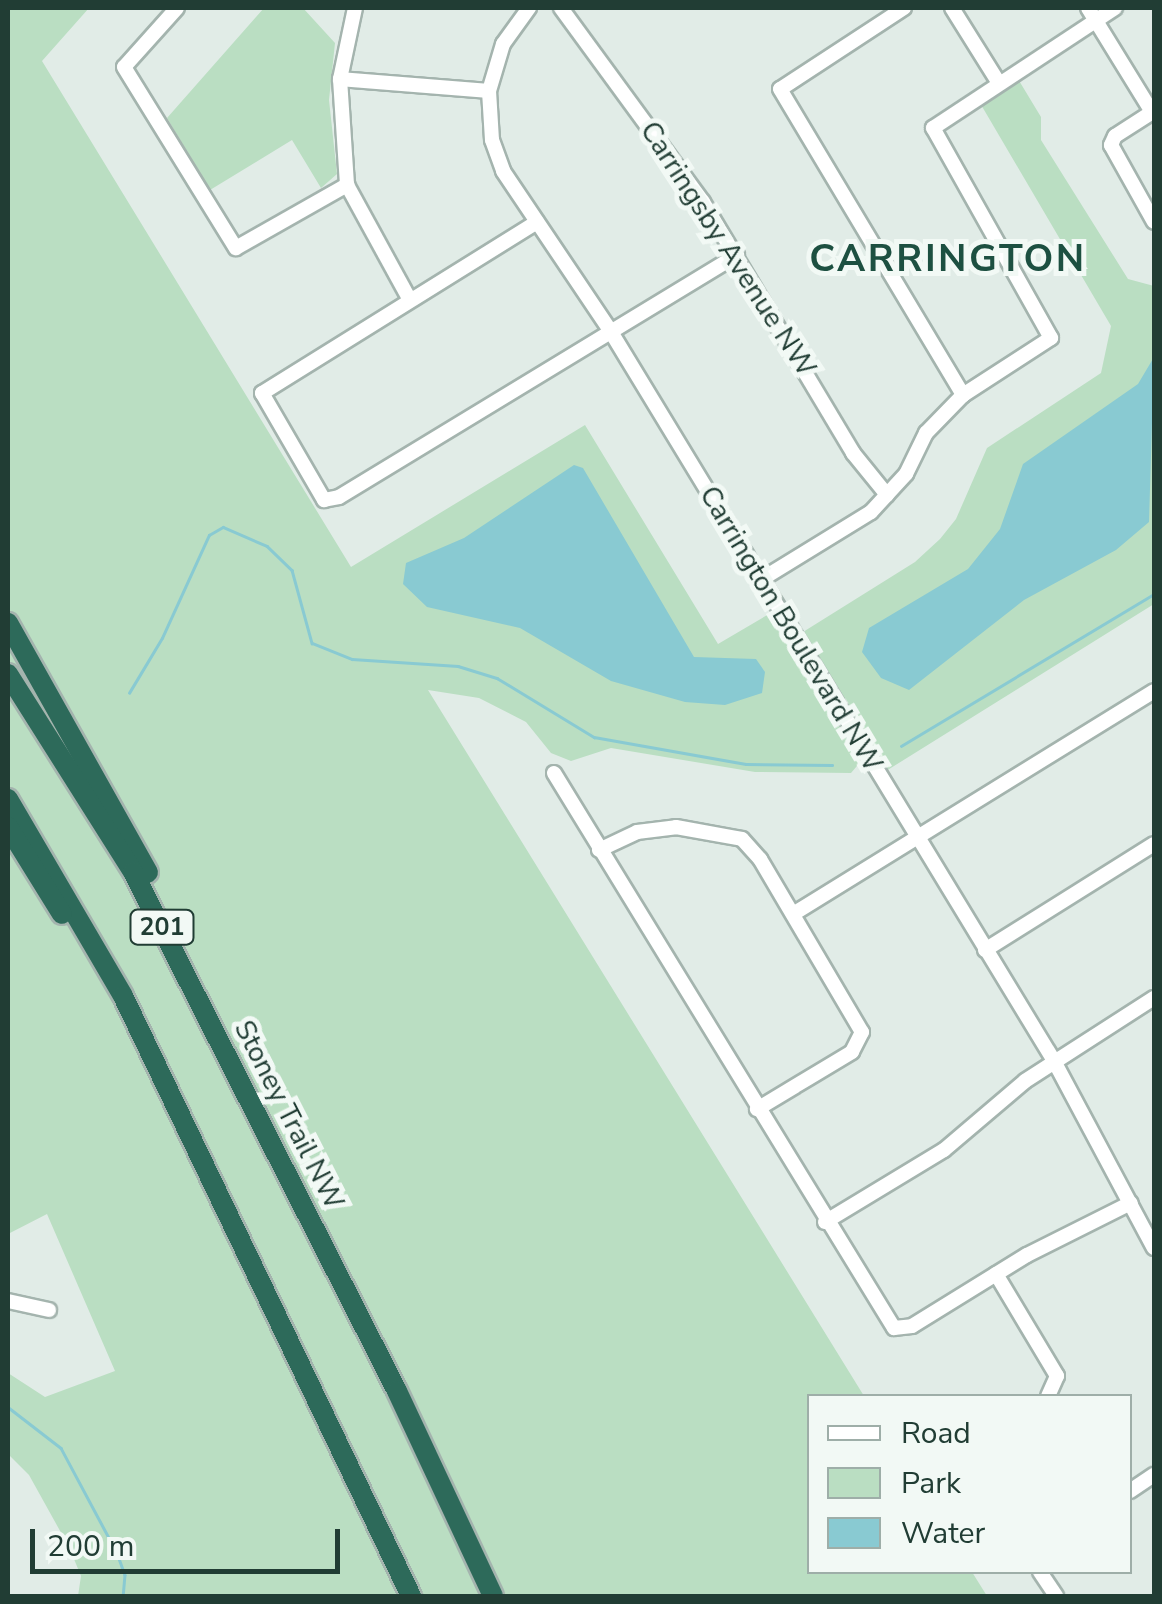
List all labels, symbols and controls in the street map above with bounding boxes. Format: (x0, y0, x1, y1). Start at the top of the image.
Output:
street label: Carringsby Avenue NW (633, 115, 823, 383)
district label: CARRINGTON (809, 236, 1087, 282)
street label: Carrington Boulevard NW (692, 480, 890, 778)
road number: 201 (130, 907, 194, 947)
street label: Stoney Trail NW (227, 1015, 351, 1215)
legend (807, 1394, 1132, 1574)
text: Road (901, 1413, 971, 1454)
text: Park (901, 1463, 961, 1504)
scale bar (35, 1509, 345, 1571)
text: Water (901, 1513, 985, 1554)
text: 200 m (47, 1526, 134, 1567)

